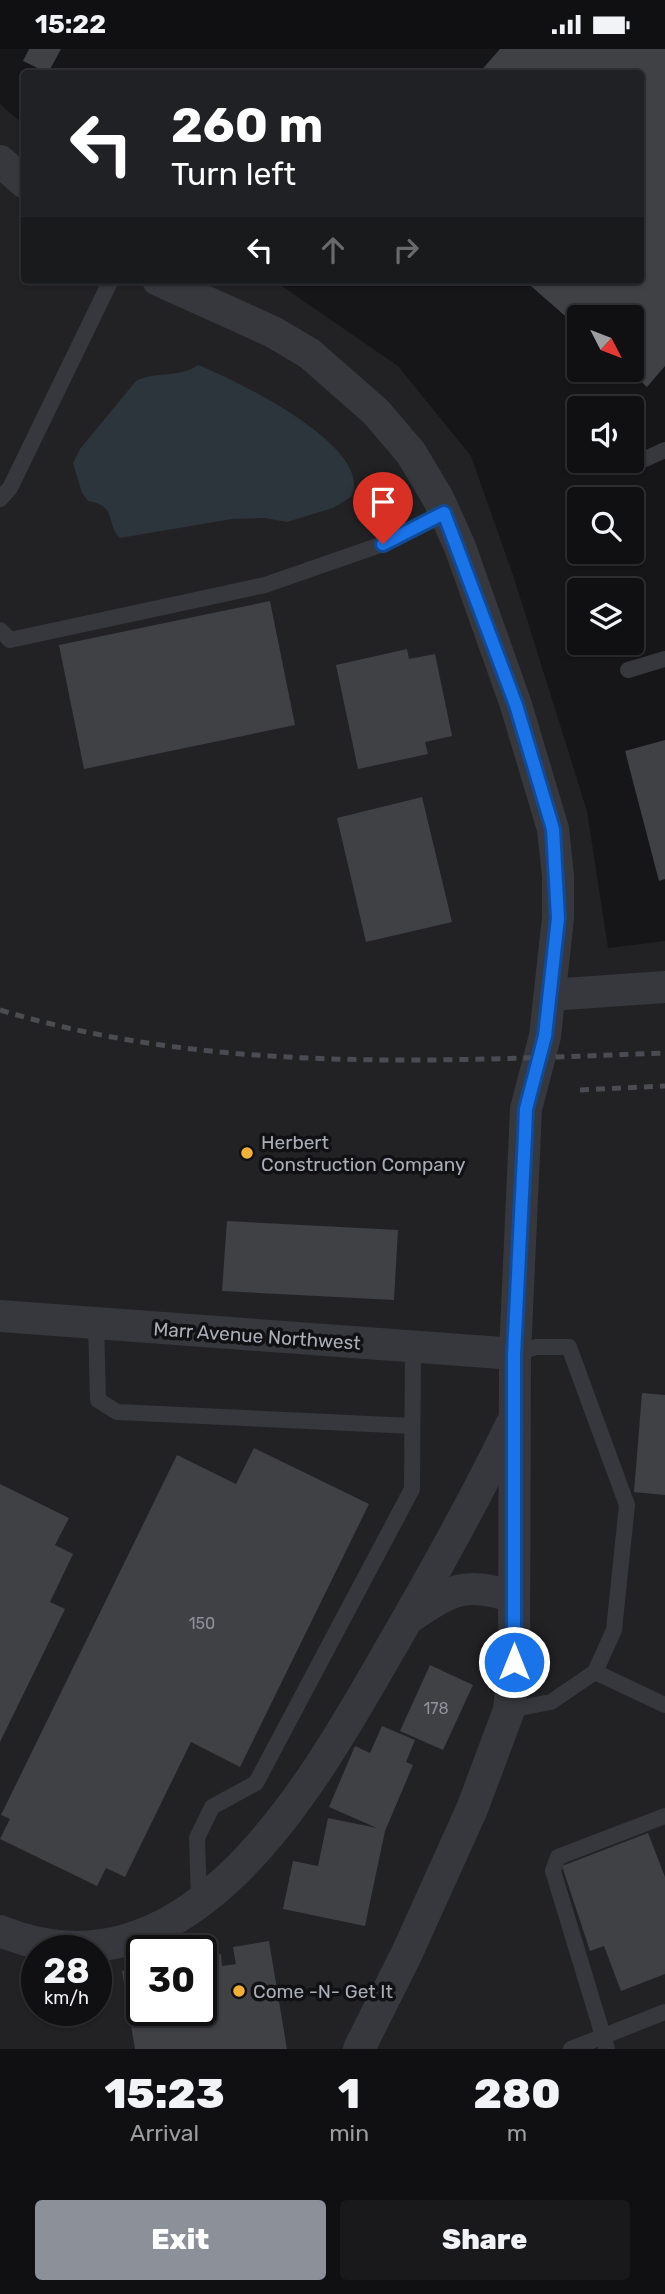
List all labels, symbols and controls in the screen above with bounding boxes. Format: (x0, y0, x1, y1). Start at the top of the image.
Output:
text: 15:22 (35, 9, 106, 40)
text: 260 m (171, 96, 323, 154)
icon: left (56, 98, 147, 189)
text: Turn left (171, 155, 296, 193)
icon: left (241, 231, 279, 269)
icon: ahead (314, 231, 352, 269)
icon: right (387, 231, 425, 269)
north arrow (567, 305, 644, 381)
map controls (567, 305, 644, 655)
button: sound (567, 396, 644, 473)
pin (353, 472, 413, 544)
icon: arrive (364, 483, 402, 521)
button: search (567, 487, 644, 564)
button: layers (567, 578, 644, 655)
place label: Herbert Construction Company (261, 1131, 465, 1176)
marker: Herbert Construction Company (239, 1145, 255, 1161)
street label: Marr Avenue Northwest (153, 1317, 362, 1355)
house number: 150 (189, 1614, 215, 1633)
position arrow (477, 1625, 551, 1699)
house number: 178 (423, 1699, 449, 1718)
speed limit sign: 30 (126, 1935, 217, 2026)
text: 28 (43, 1950, 90, 1992)
place label: Come -N- Get It (253, 1980, 394, 2003)
marker: Come -N- Get It (231, 1983, 247, 1999)
text: km/h (44, 1987, 89, 2009)
text: 15:23 (104, 2069, 225, 2119)
text: 1 (338, 2069, 360, 2119)
text: 280 (474, 2069, 561, 2119)
text: Arrival (130, 2119, 199, 2147)
text: min (329, 2119, 369, 2147)
text: m (507, 2119, 527, 2147)
button: Exit (35, 2200, 326, 2280)
button: Share (340, 2200, 630, 2280)

